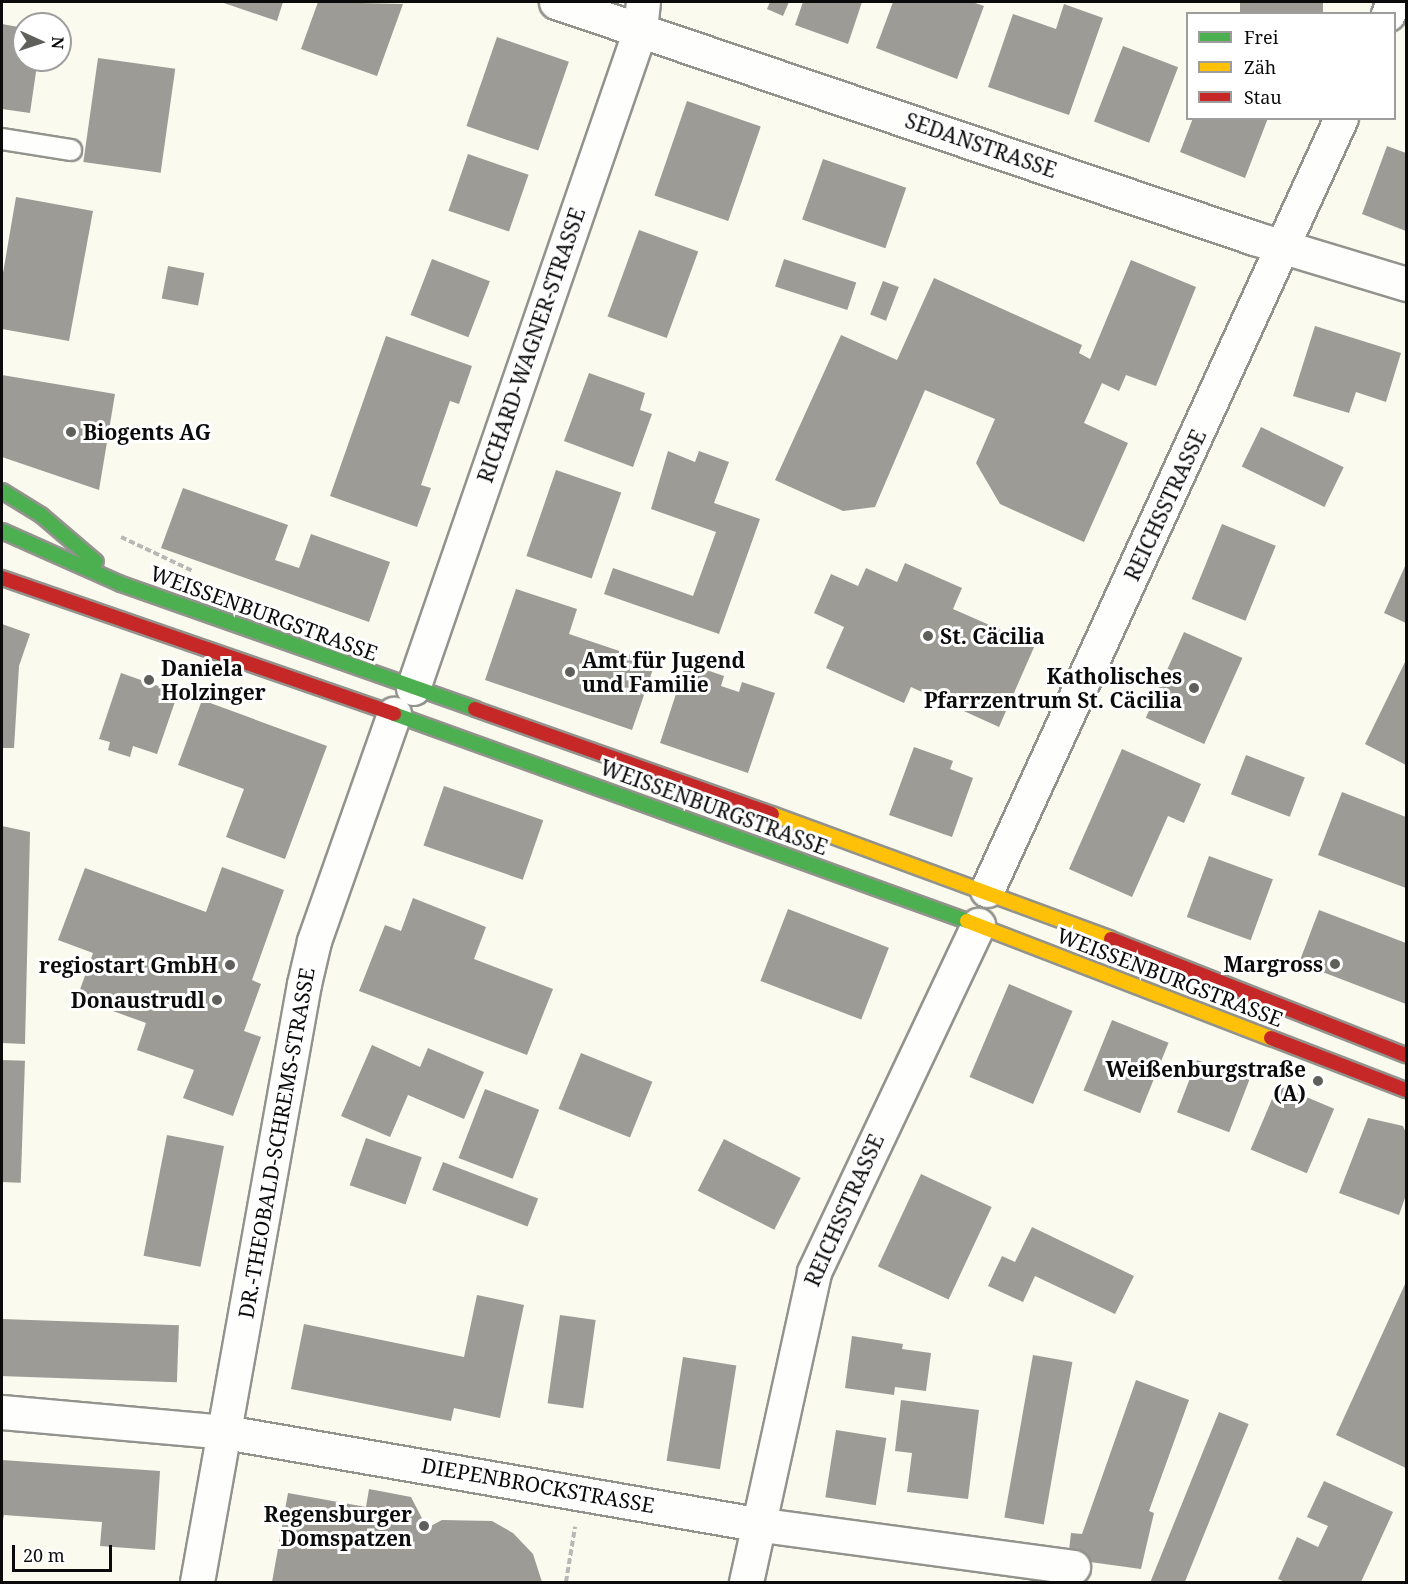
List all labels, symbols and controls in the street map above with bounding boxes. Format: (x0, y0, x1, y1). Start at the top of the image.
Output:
north arrow (12, 12, 72, 72)
legend (1186, 12, 1396, 120)
text: Frei (1244, 25, 1279, 49)
text: N (47, 36, 69, 50)
text: Zäh (1244, 55, 1276, 79)
text: Stau (1244, 85, 1282, 109)
street label: SEDANSTRASSE (902, 107, 1060, 183)
street label: RICHARD-WAGNER-STRASSE (472, 204, 590, 486)
place label: Biogents AG (83, 419, 211, 445)
marker: Biogents AG (64, 425, 78, 439)
street label: REICHSSTRASSE (1119, 425, 1211, 585)
street label: WEISSENBURGSTRASSE (147, 560, 381, 666)
place label: St. Cäcilia (940, 623, 1045, 649)
marker: St. Cäcilia (921, 629, 935, 643)
place label: Amt für Jugend und Familie (582, 647, 745, 697)
place label: Daniela Holzinger (161, 655, 266, 705)
place label: Katholisches Pfarrzentrum St. Cäcilia (924, 663, 1182, 713)
marker: Amt für Jugend und Familie (563, 665, 577, 679)
marker: Daniela Holzinger (142, 673, 156, 687)
marker: Katholisches Pfarrzentrum St. Cäcilia (1187, 681, 1201, 695)
street label: WEISSENBURGSTRASSE (597, 754, 831, 860)
street label: WEISSENBURGSTRASSE (1053, 922, 1287, 1032)
place label: Margross (1224, 951, 1323, 977)
place label: regiostart GmbH (39, 952, 218, 978)
marker: Margross (1328, 957, 1342, 971)
marker: regiostart GmbH (223, 958, 237, 972)
street label: DR.-THEOBALD-SCHREMS-STRASSE (233, 966, 319, 1320)
place label: Donaustrudl (71, 987, 205, 1013)
marker: Donaustrudl (210, 993, 224, 1007)
place label: Weißenburgstraße (A) (1106, 1056, 1306, 1106)
marker: Weißenburgstraße (A) (1311, 1074, 1325, 1088)
street label: REICHSSTRASSE (799, 1130, 889, 1290)
street label: DIEPENBROCKSTRASSE (419, 1452, 657, 1518)
place label: Regensburger Domspatzen (264, 1501, 412, 1551)
marker: Regensburger Domspatzen (417, 1519, 431, 1533)
scale bar (15, 1533, 116, 1571)
text: 20 m (23, 1543, 65, 1567)

